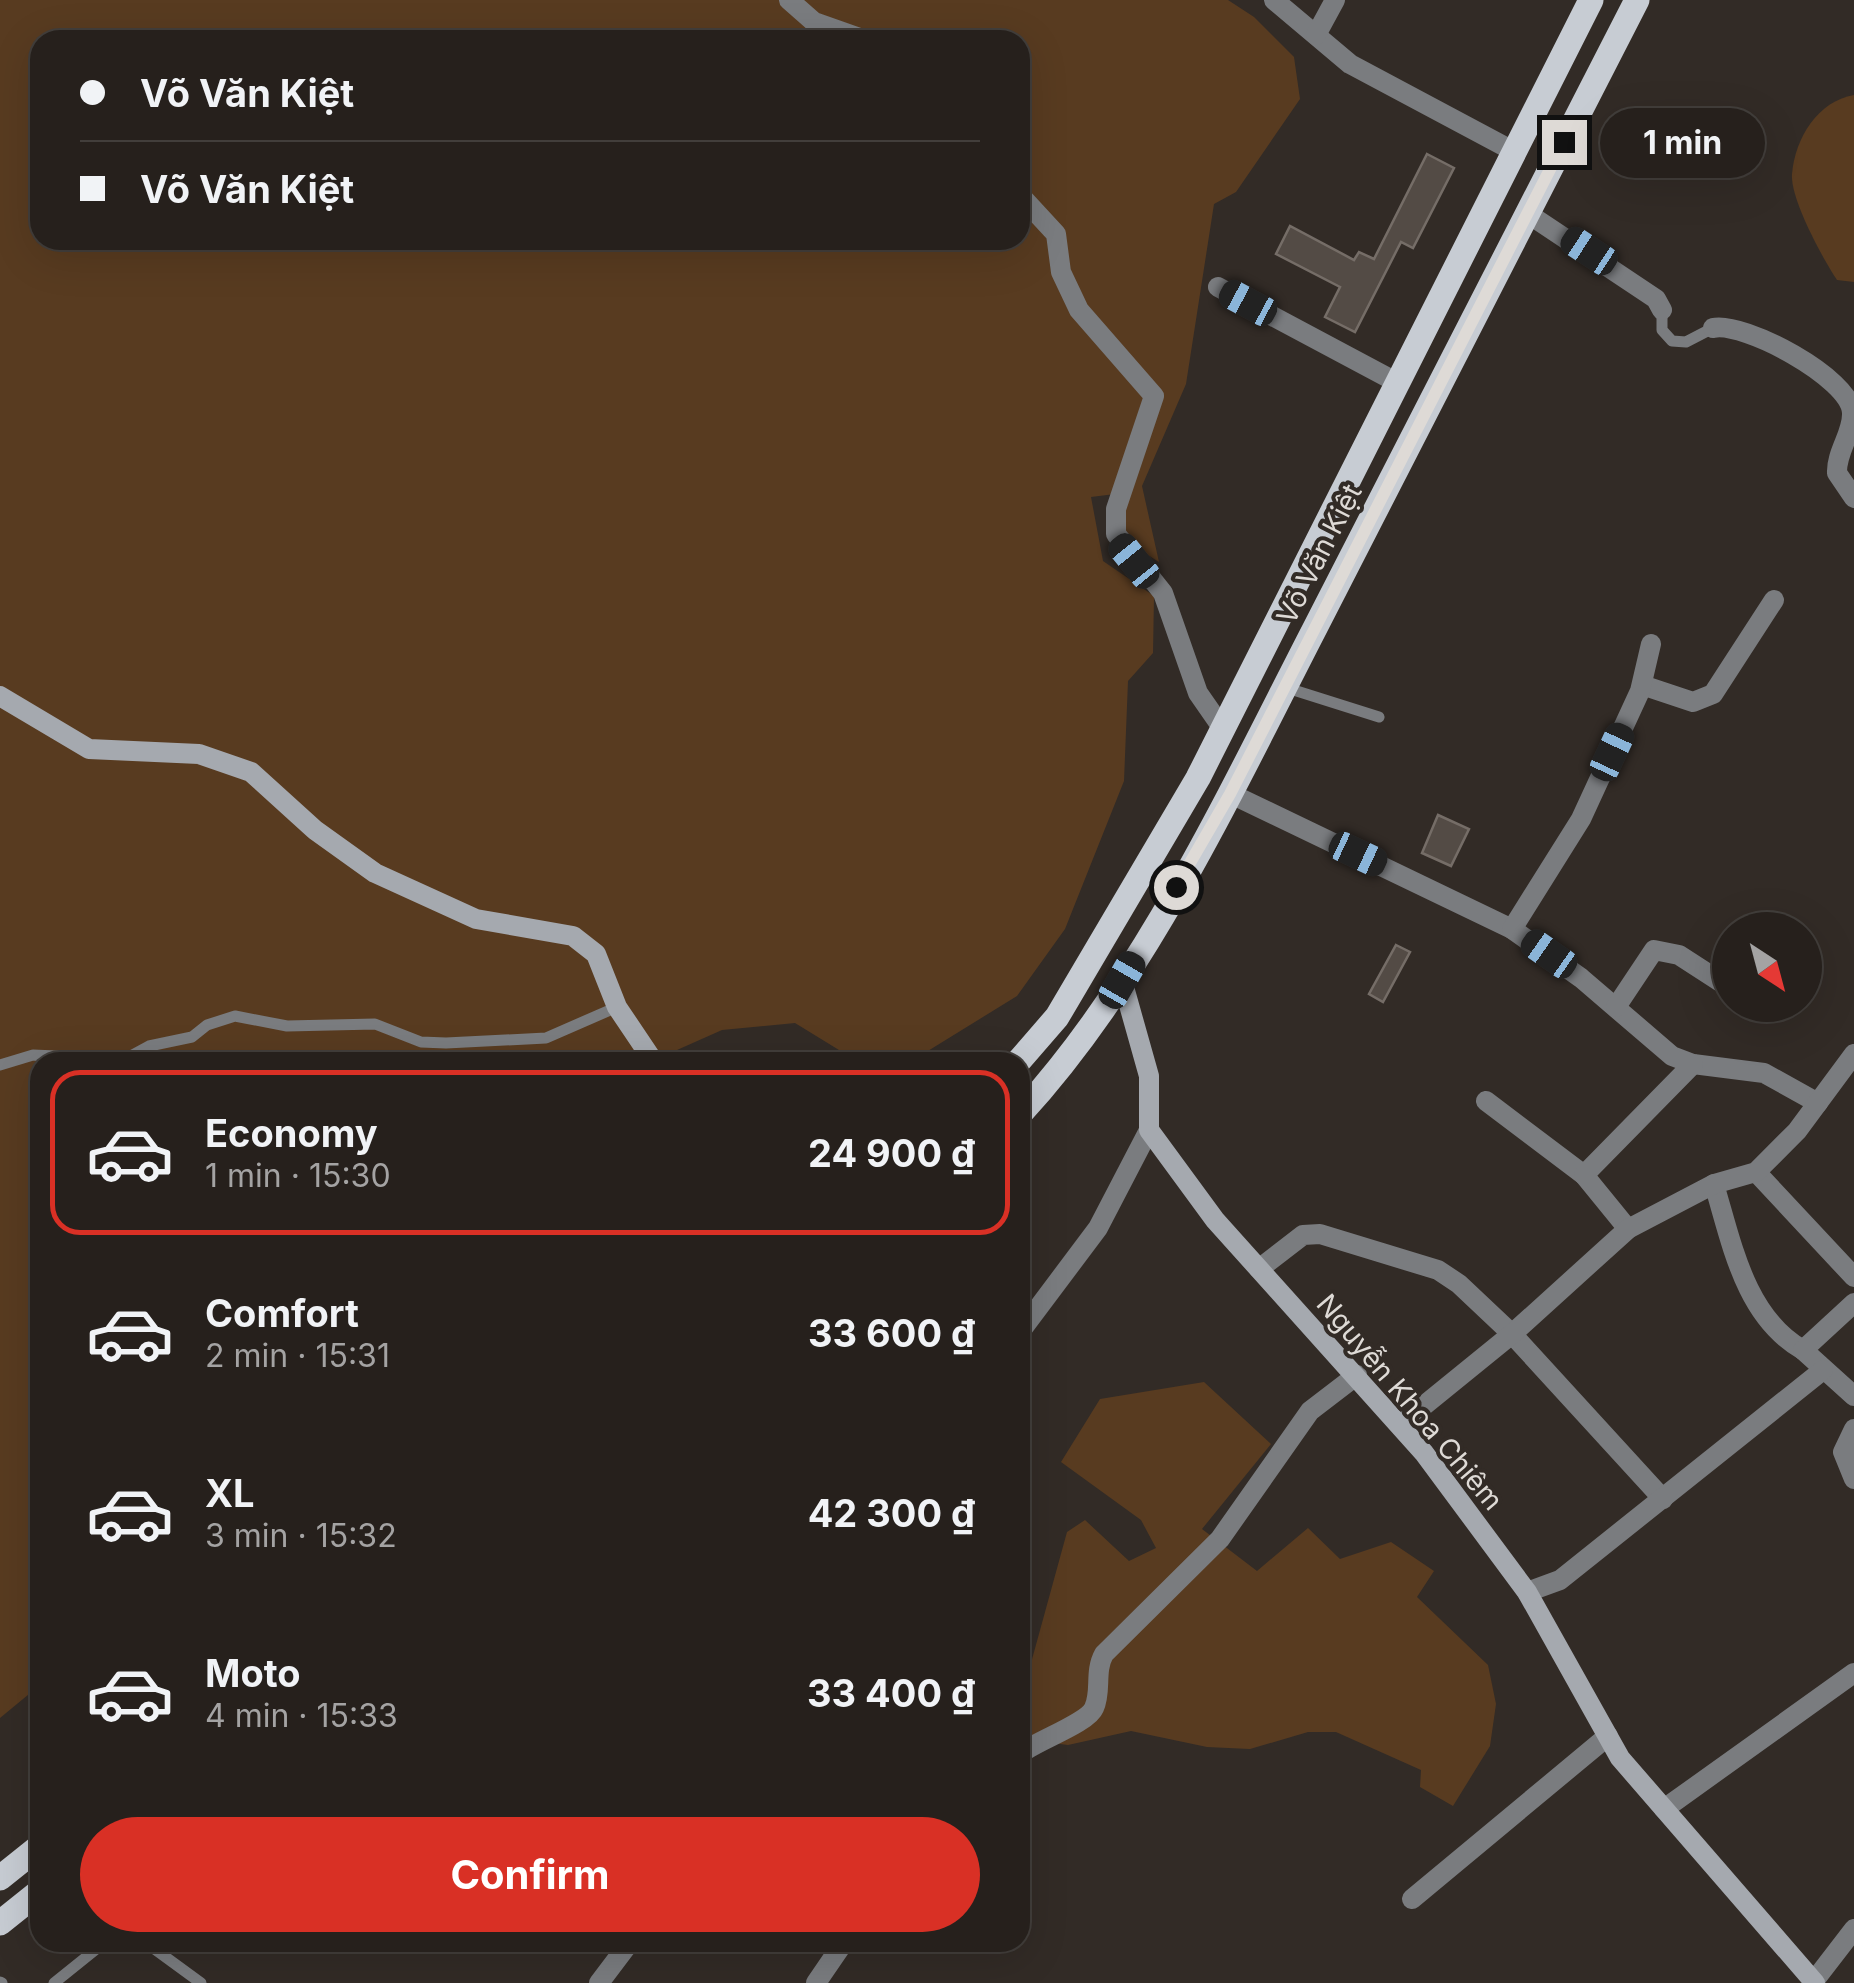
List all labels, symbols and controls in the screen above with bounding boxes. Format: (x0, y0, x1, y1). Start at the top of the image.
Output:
text: Võ Văn Kiệt (140, 70, 354, 116)
callout: 1 min (1599, 107, 1764, 177)
route end (1542, 120, 1587, 165)
text: 1 min (1643, 123, 1722, 162)
text: Võ Văn Kiệt (140, 166, 354, 212)
car (1556, 222, 1622, 280)
car (1214, 276, 1282, 330)
street label: Võ Văn Kiệt (1269, 478, 1369, 630)
car (1103, 528, 1165, 594)
car (1586, 718, 1638, 786)
car (1324, 828, 1392, 880)
route start (1154, 865, 1199, 910)
north arrow (1712, 912, 1822, 1022)
map controls (1712, 912, 1822, 1022)
car (1516, 925, 1582, 983)
car (1094, 947, 1150, 1013)
icon: car (85, 1108, 175, 1198)
text: Economy (205, 1110, 378, 1156)
text: 24 900 ₫ (808, 1130, 975, 1176)
text: 1 min · 15:30 (205, 1156, 391, 1195)
street label: Nguyễn Khoa Chiêm (1310, 1287, 1510, 1517)
icon: car (85, 1288, 175, 1378)
text: Comfort (205, 1290, 359, 1336)
text: 33 600 ₫ (808, 1310, 975, 1356)
text: 2 min · 15:31 (205, 1336, 390, 1375)
icon: car (85, 1468, 175, 1558)
text: XL (205, 1470, 255, 1516)
text: 42 300 ₫ (808, 1490, 975, 1536)
text: 3 min · 15:32 (205, 1516, 397, 1555)
icon: car (85, 1648, 175, 1738)
text: Moto (205, 1650, 301, 1696)
text: 33 400 ₫ (807, 1670, 975, 1716)
text: 4 min · 15:33 (205, 1696, 398, 1735)
button: Confirm (80, 1817, 980, 1932)

